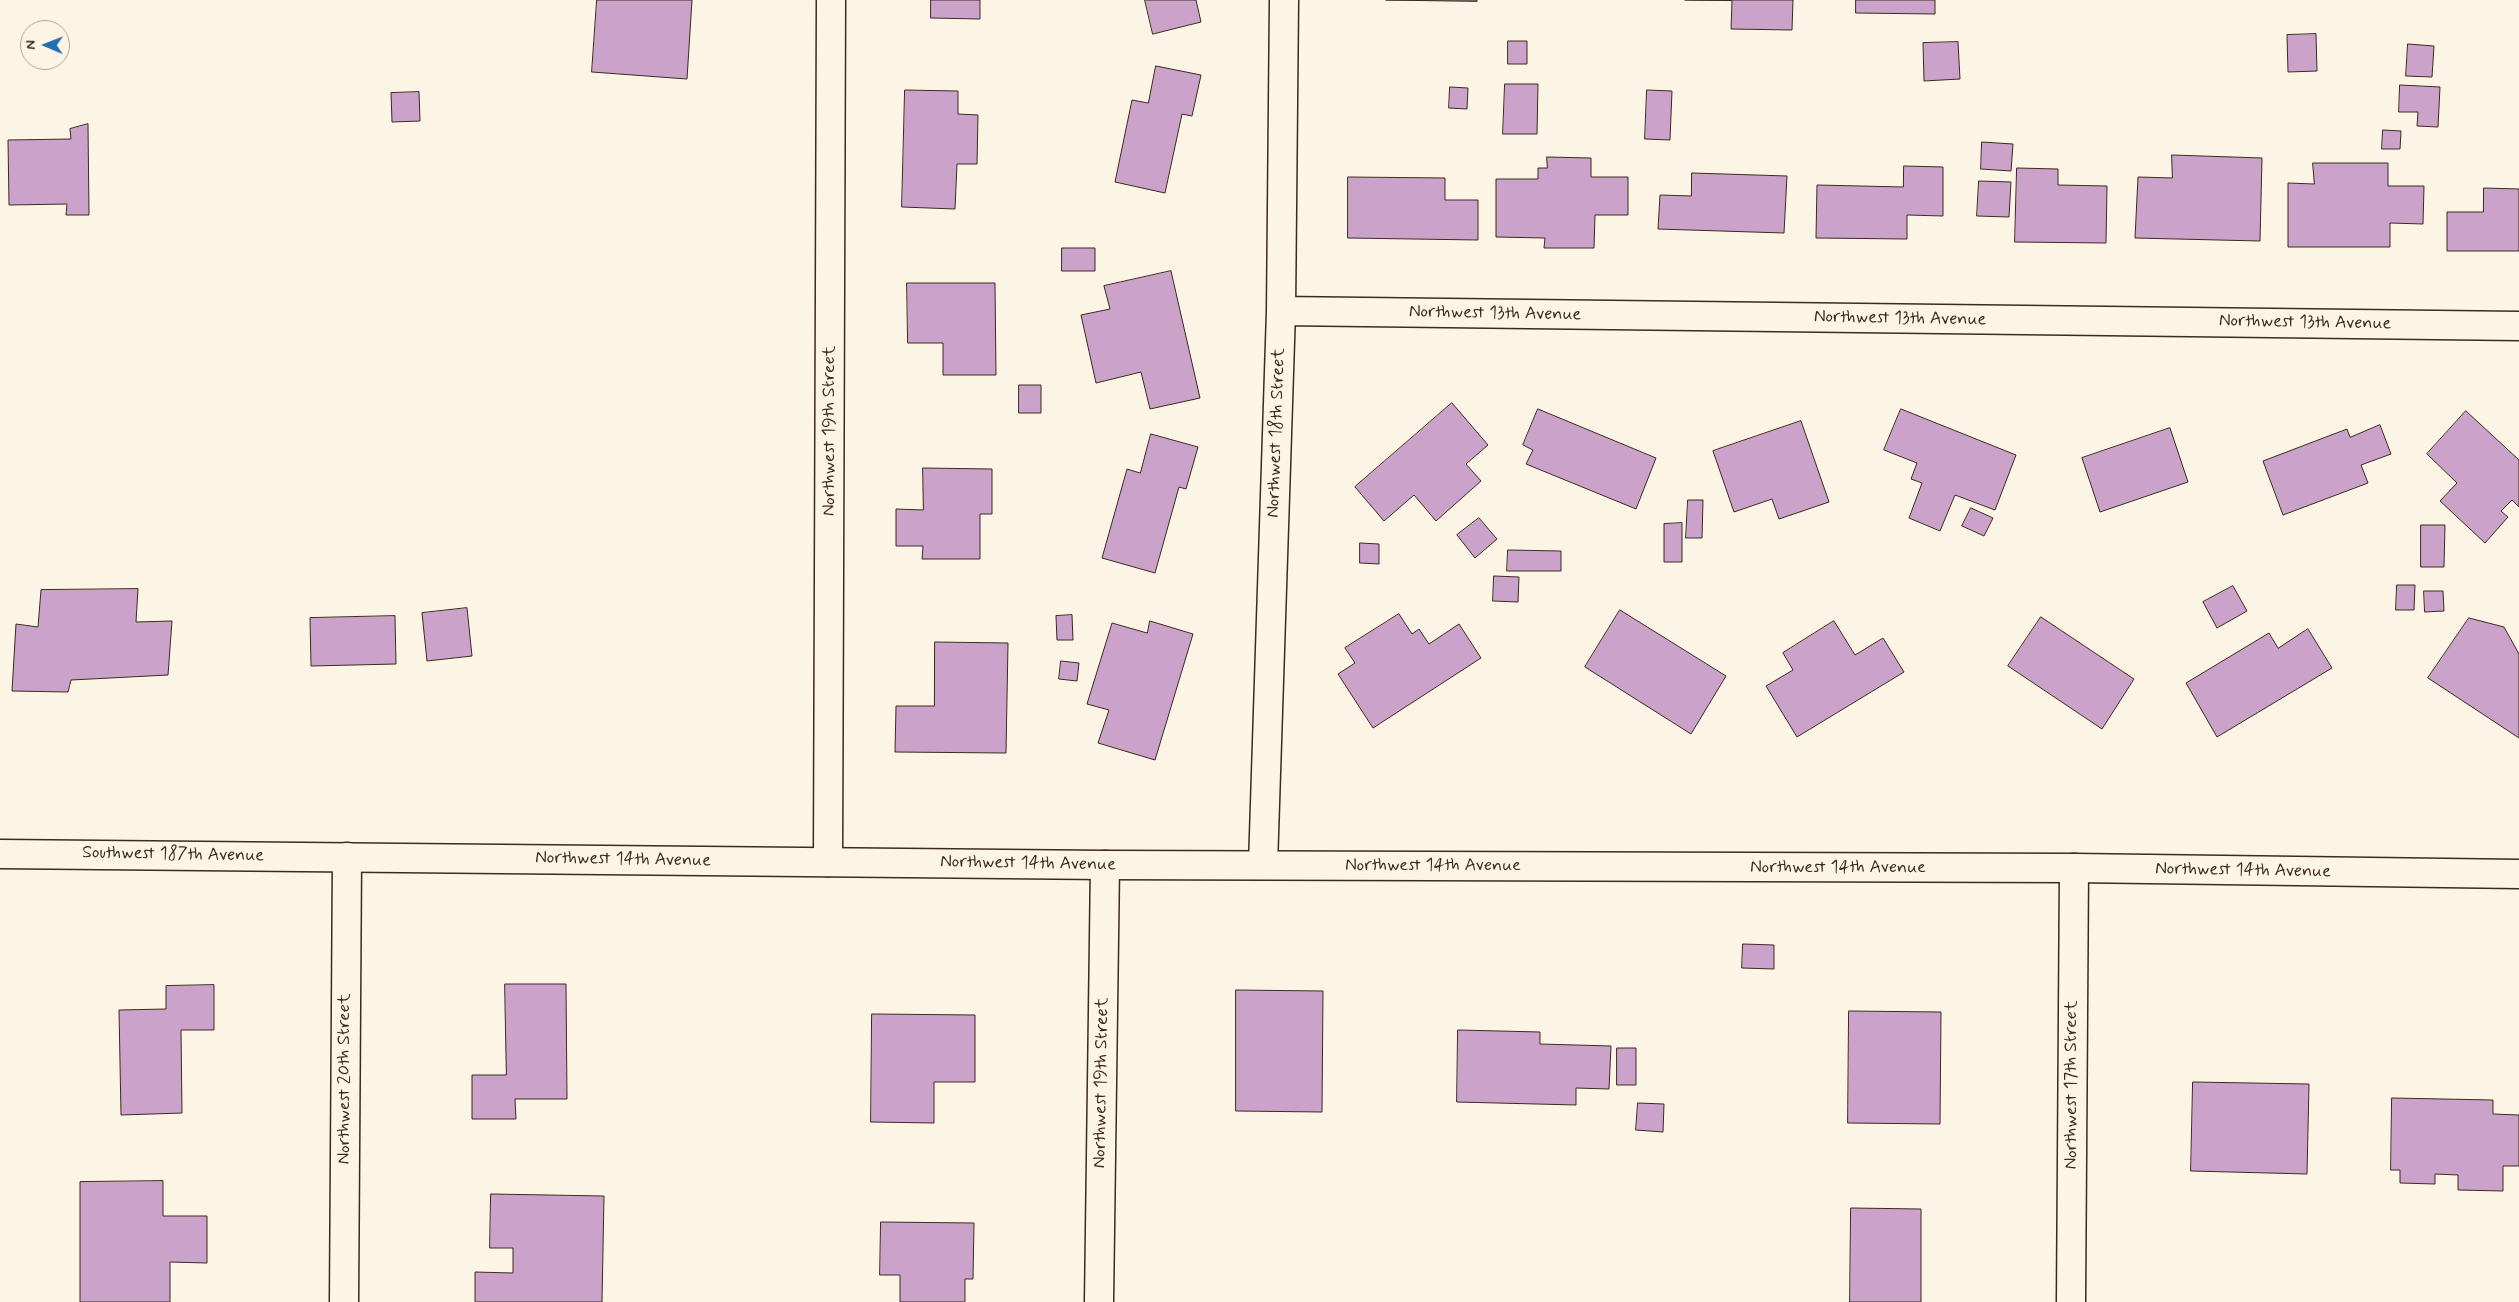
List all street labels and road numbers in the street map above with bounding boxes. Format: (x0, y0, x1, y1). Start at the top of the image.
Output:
street label: Northwest 13th Avenue (1409, 302, 1581, 326)
street label: Northwest 13th Avenue (1814, 307, 1986, 331)
street label: Northwest 13th Avenue (2219, 311, 2391, 335)
street label: Northwest 19th Street (819, 346, 841, 516)
street label: Northwest 18th Street (1263, 348, 1291, 518)
street label: Southwest 187th Avenue (82, 843, 264, 867)
street label: Northwest 14th Avenue (535, 848, 711, 872)
street label: Northwest 14th Avenue (940, 852, 1116, 876)
street label: Northwest 14th Avenue (1345, 855, 1521, 877)
street label: Northwest 14th Avenue (1750, 857, 1926, 879)
street label: Northwest 14th Avenue (2155, 859, 2331, 883)
street label: Northwest 20th Street (334, 993, 356, 1165)
street label: Northwest 19th Street (1090, 997, 1114, 1169)
street label: Northwest 17th Street (2061, 1000, 2083, 1170)

